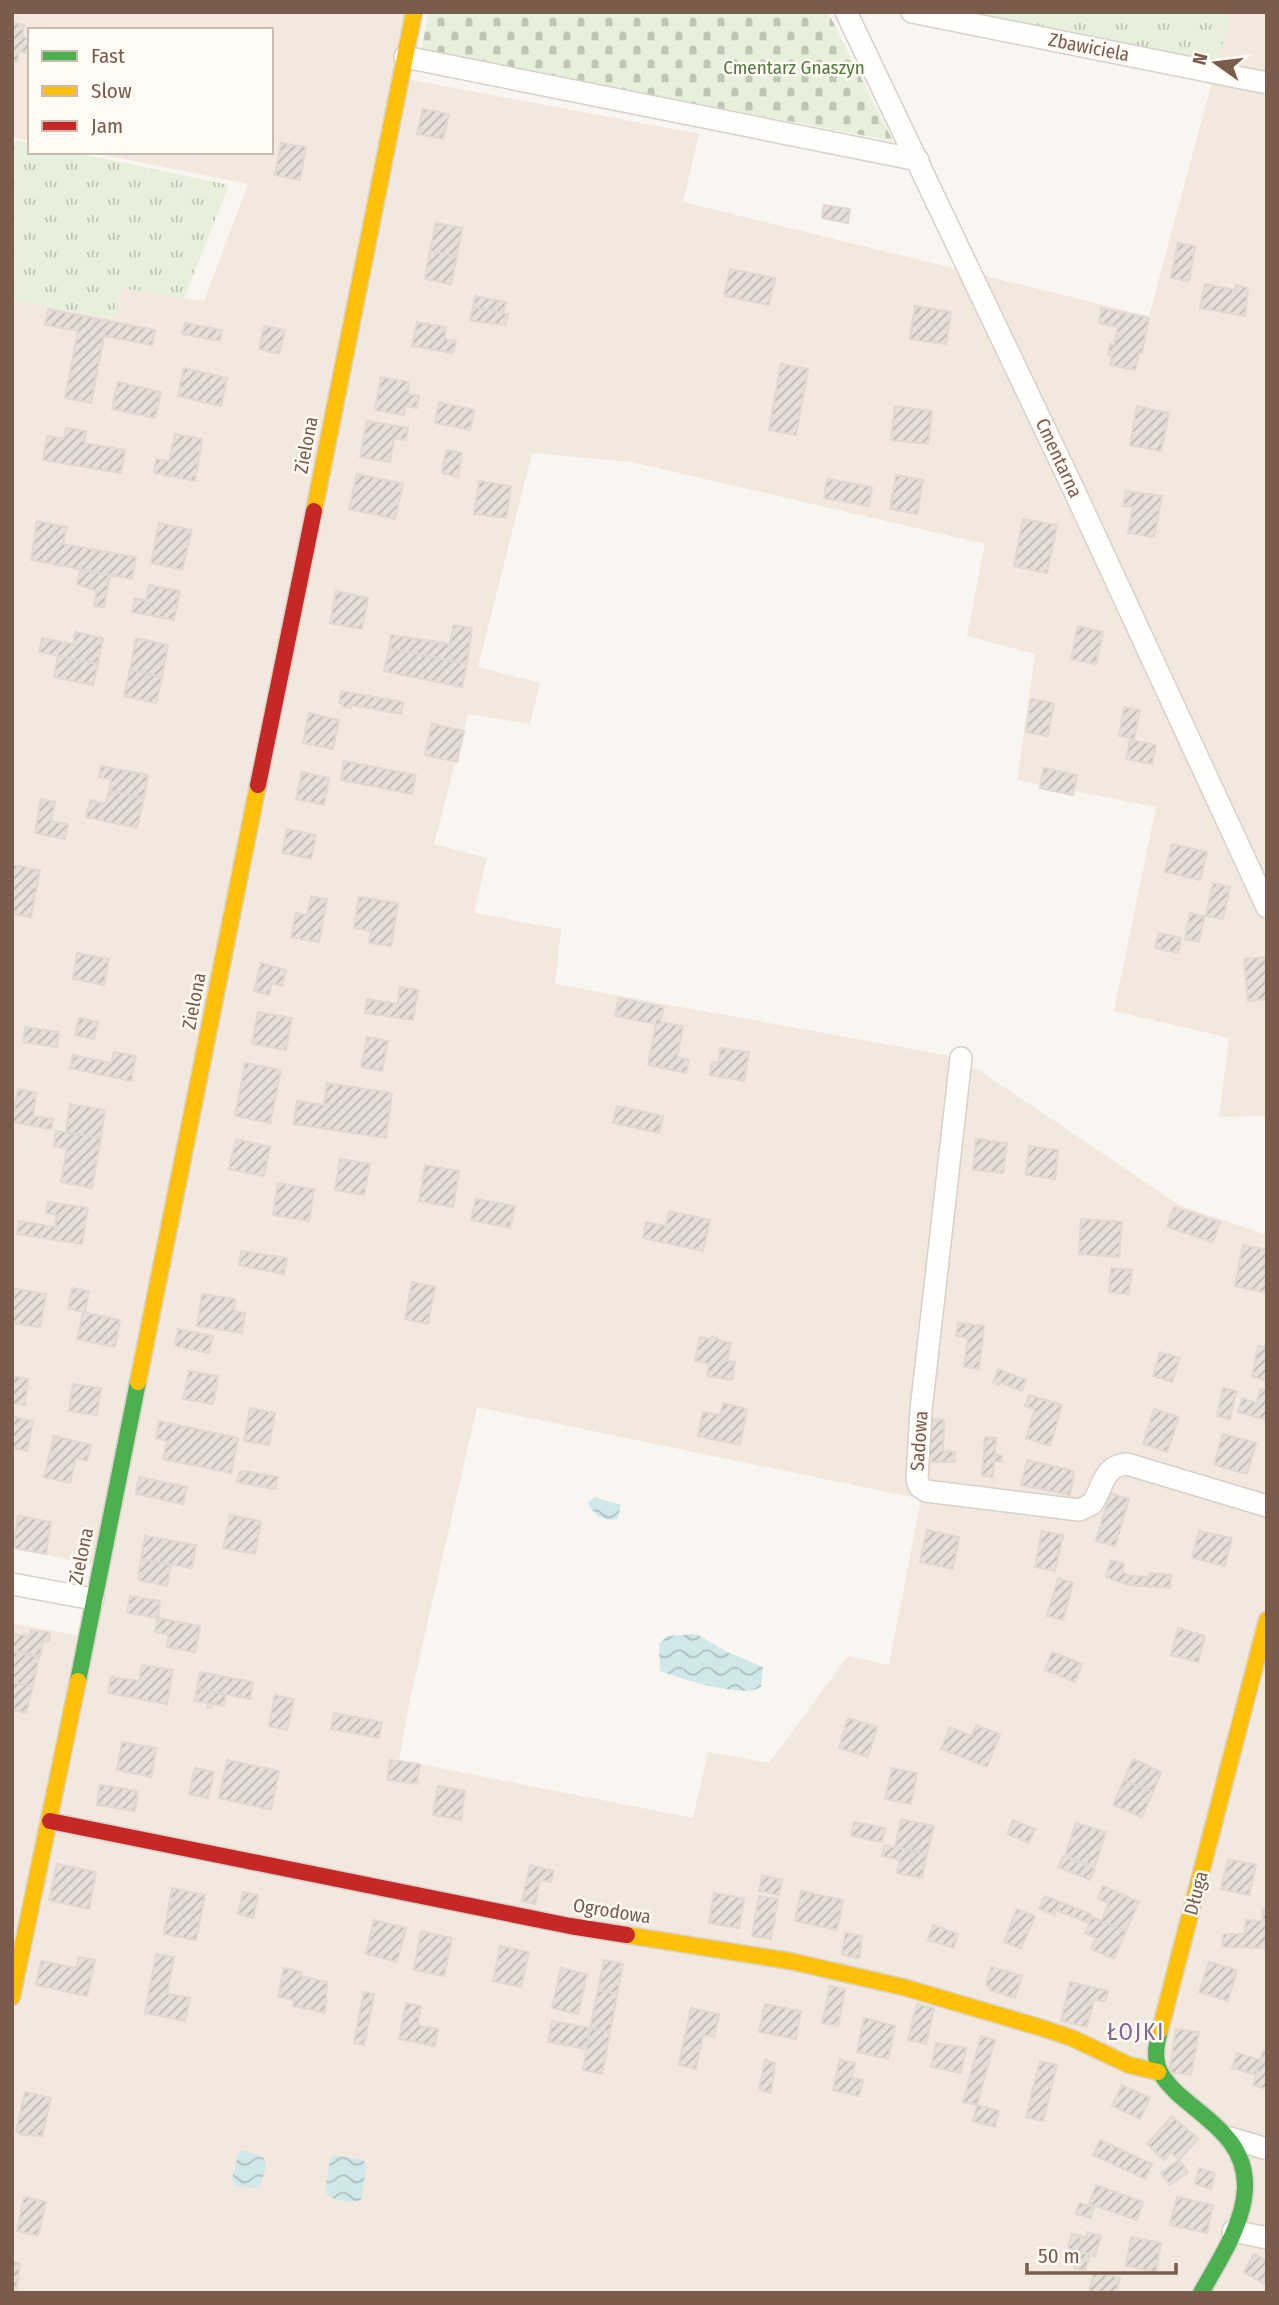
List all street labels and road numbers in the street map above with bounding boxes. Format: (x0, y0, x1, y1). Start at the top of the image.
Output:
street label: Zbawiciela (1047, 28, 1131, 66)
street label: Zielona (289, 415, 323, 475)
street label: Cmentarna (1031, 415, 1087, 501)
street label: Zielona (177, 971, 211, 1031)
street label: Sadowa (905, 1410, 933, 1472)
street label: Zielona (64, 1526, 98, 1586)
street label: Długa (1179, 1869, 1213, 1917)
street label: Ogrodowa (571, 1893, 653, 1929)

